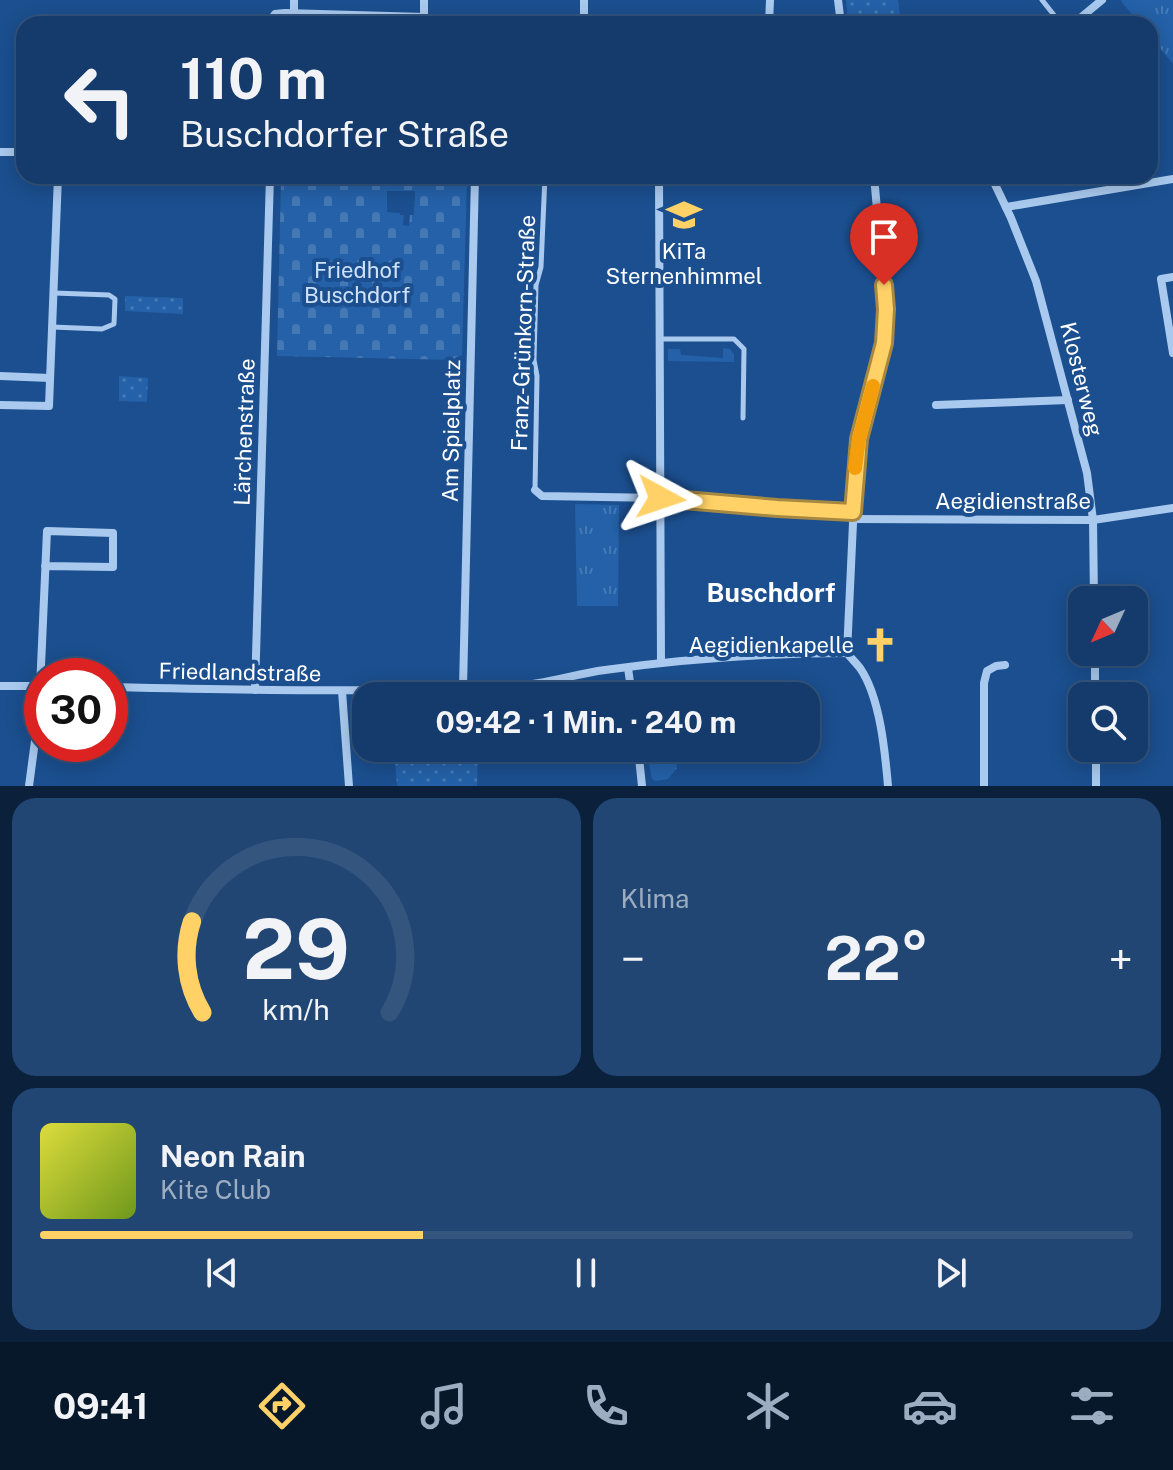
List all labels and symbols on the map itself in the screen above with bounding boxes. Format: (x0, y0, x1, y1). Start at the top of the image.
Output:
school or university icon: KiTa Sternenhimmel (665, 196, 703, 234)
pin (850, 203, 918, 285)
street label: Franz-Grünkorn-Straße (506, 214, 540, 452)
place label: KiTa Sternenhimmel (606, 238, 762, 289)
park label: Friedhof Buschdorf (304, 257, 410, 308)
street label: Klosterweg (1055, 319, 1109, 439)
street label: Lärchenstraße (228, 358, 260, 506)
street label: Am Spielplatz (437, 359, 465, 503)
position arrow (619, 456, 703, 540)
street label: Aegidienstraße (935, 488, 1091, 514)
district label: Buschdorf (707, 577, 835, 608)
north arrow (1068, 586, 1148, 666)
church icon: Aegidienkapelle (861, 626, 899, 664)
place label: Aegidienkapelle (689, 632, 854, 658)
speed limit sign: 30 (24, 658, 128, 762)
street label: Friedlandstraße (158, 658, 322, 686)

